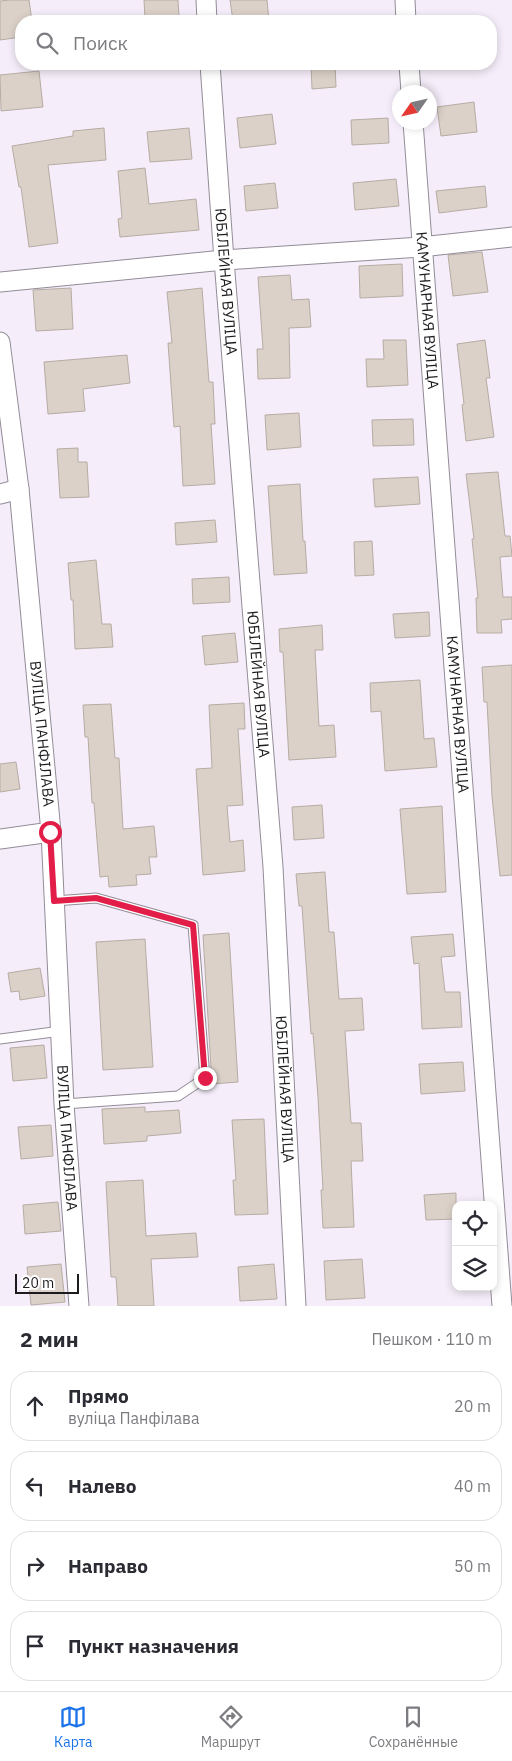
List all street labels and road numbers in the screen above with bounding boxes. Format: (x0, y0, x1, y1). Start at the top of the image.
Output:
street label: ЮБІЛЕЙНАЯ ВУЛІЦА (211, 207, 242, 356)
street label: КАМУНАРНАЯ ВУЛІЦА (412, 231, 443, 390)
street label: ЮБІЛЕЙНАЯ ВУЛІЦА (243, 610, 274, 759)
street label: КАМУНАРНАЯ ВУЛІЦА (443, 635, 473, 794)
street label: ВУЛІЦА ПАНФІЛАВА (26, 660, 59, 808)
street label: ЮБІЛЕЙНАЯ ВУЛІЦА (272, 1015, 299, 1164)
street label: ВУЛІЦА ПАНФІЛАВА (53, 1064, 82, 1212)

